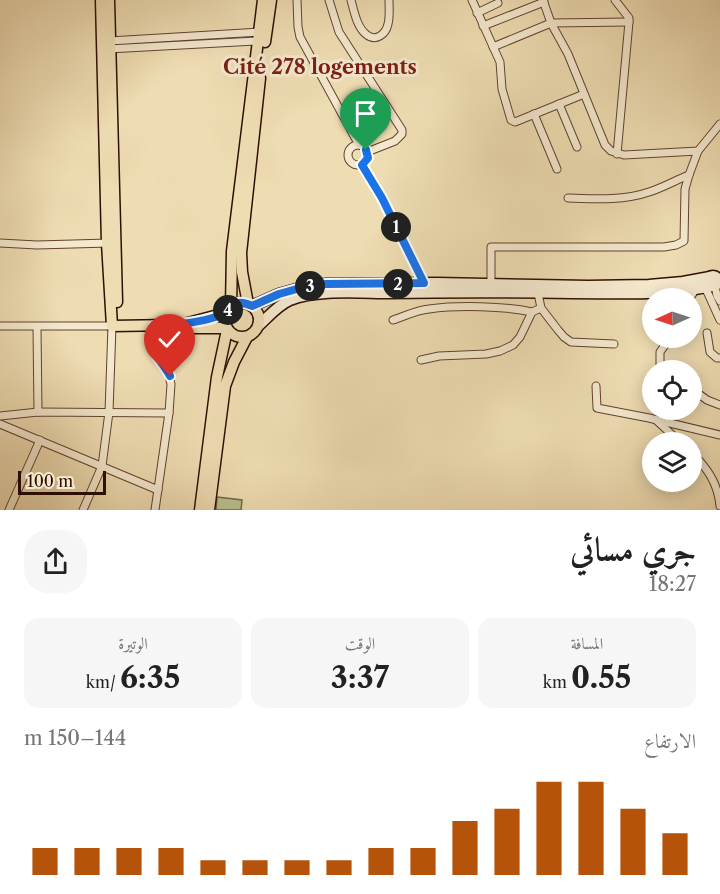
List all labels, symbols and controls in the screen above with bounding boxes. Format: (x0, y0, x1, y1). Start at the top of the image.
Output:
district label: Cité 278 logements (223, 55, 417, 79)
pin (340, 88, 391, 150)
icon: arrive (349, 97, 382, 130)
pin: 1 (381, 212, 411, 242)
text: 1 (392, 217, 400, 237)
pin: 2 (383, 269, 413, 299)
pin: 3 (295, 271, 325, 301)
text: 2 (393, 274, 403, 294)
text: 3 (305, 276, 315, 296)
north arrow (642, 288, 702, 348)
map controls (642, 288, 702, 492)
pin: 4 (213, 295, 243, 325)
text: 4 (223, 300, 233, 320)
pin (144, 314, 195, 376)
icon: check (153, 323, 186, 356)
button: locate (642, 360, 702, 420)
button: layers (642, 432, 702, 492)
scale bar (18, 468, 106, 496)
text: 100 m (27, 471, 73, 491)
text: جري مسائي (570, 529, 696, 570)
button: share (24, 530, 87, 593)
text: 18:27 (649, 572, 696, 596)
text: الوتيرة (118, 633, 148, 653)
text: الوقت (345, 633, 375, 653)
text: المسافة (571, 633, 603, 653)
text: 6:35 (120, 659, 180, 696)
text: 3:37 (331, 659, 389, 696)
text: 0.55 (571, 659, 631, 696)
text: /km (86, 672, 120, 692)
text: km (543, 672, 571, 692)
text: 144–150 m (24, 726, 126, 750)
text: الارتفاع (644, 729, 696, 753)

